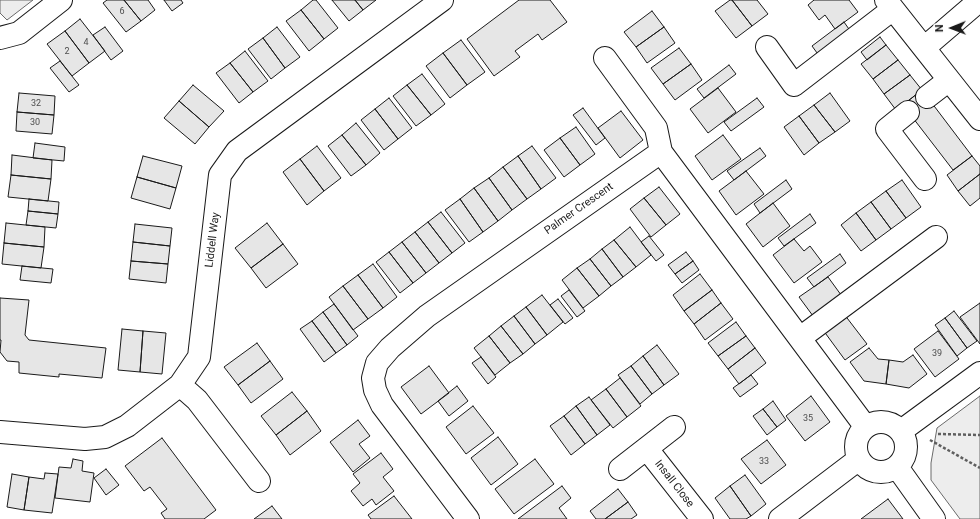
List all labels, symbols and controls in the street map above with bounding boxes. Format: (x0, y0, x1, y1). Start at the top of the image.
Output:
house number: 6 (119, 7, 125, 17)
north arrow (932, 8, 972, 48)
text: N (933, 24, 946, 32)
house number: 4 (83, 38, 89, 48)
house number: 2 (64, 47, 70, 57)
house number: 32 (31, 99, 41, 109)
house number: 30 (30, 118, 40, 128)
street label: Palmer Crescent (542, 180, 616, 238)
street label: Liddell Way (203, 212, 223, 268)
house number: 39 (932, 349, 942, 359)
house number: 35 (803, 414, 813, 424)
house number: 33 (759, 457, 769, 467)
street label: Insall Close (651, 458, 697, 510)

